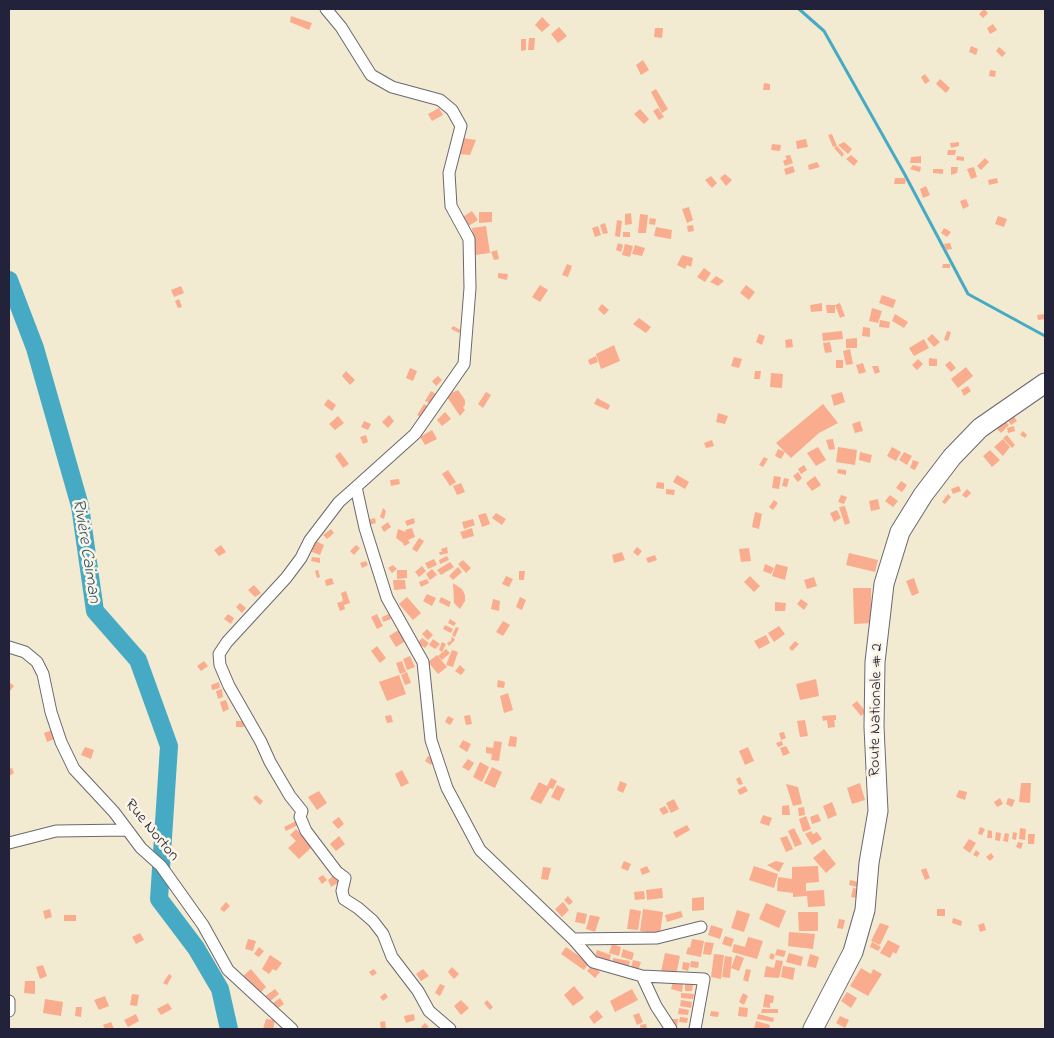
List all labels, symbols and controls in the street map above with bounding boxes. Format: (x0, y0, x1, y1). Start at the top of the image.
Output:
water label: Rivière Caiman (66, 497, 104, 605)
street label: Route Nationale # 2 (866, 643, 888, 777)
street label: Rue Norton (120, 796, 182, 866)

